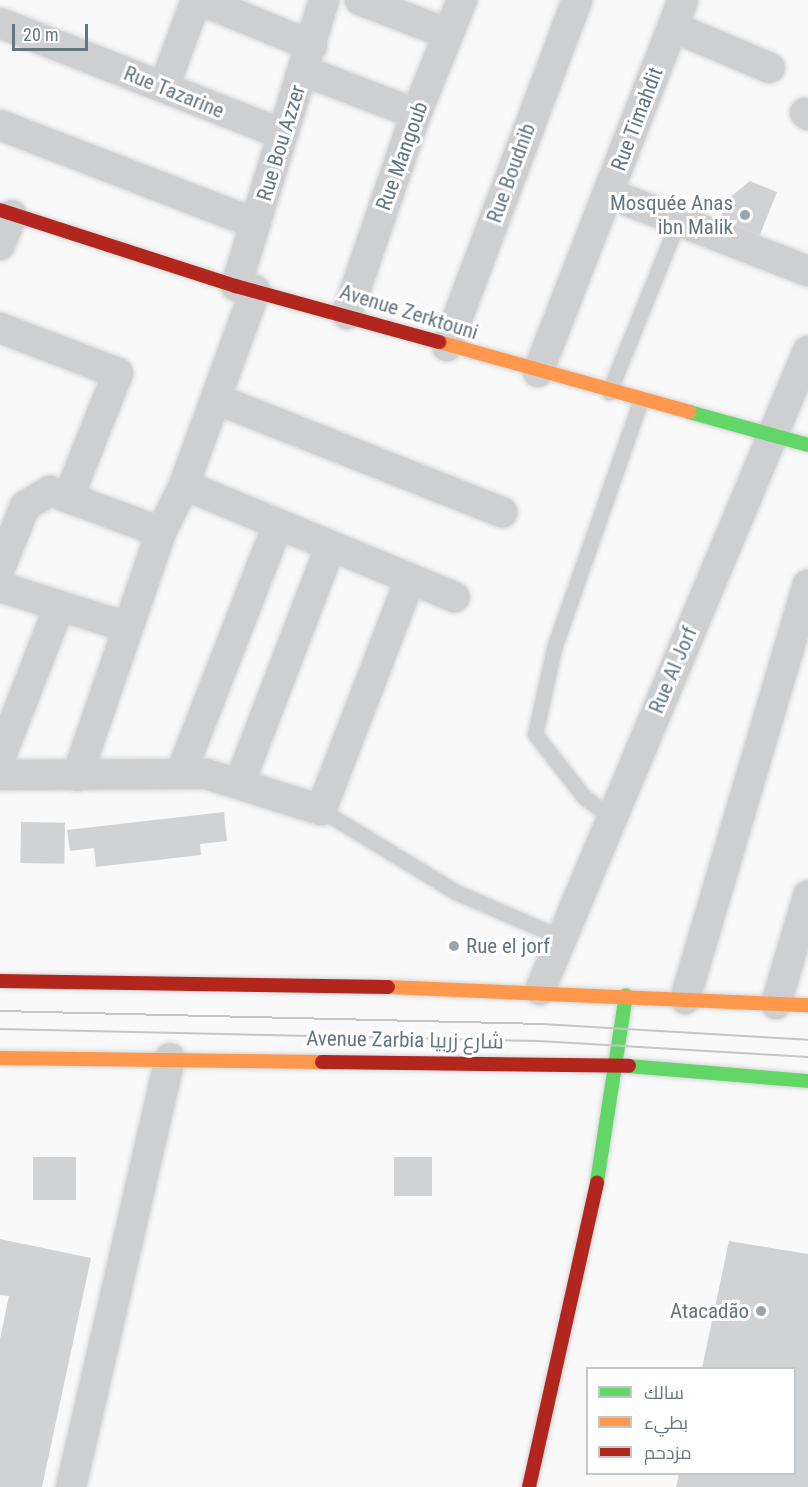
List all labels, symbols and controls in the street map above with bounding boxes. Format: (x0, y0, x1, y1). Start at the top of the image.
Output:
scale bar (15, 12, 92, 50)
text: 20 m (23, 24, 58, 45)
street label: Rue Tazarine (120, 60, 228, 124)
street label: Rue Timahdit (606, 64, 668, 174)
street label: Rue Bou Azzer (251, 82, 311, 204)
street label: Rue Mangoub (371, 98, 433, 214)
street label: Rue Boudnib (481, 120, 541, 226)
place label: Mosquée Anas ibn Malik (610, 190, 733, 240)
marker: Mosquée Anas ibn Malik (738, 208, 752, 222)
street label: Avenue Zerktouni (337, 279, 481, 345)
street label: Rue Al Jorf (644, 623, 702, 717)
place label: Rue el jorf (466, 933, 550, 959)
marker: Rue el jorf (447, 939, 461, 953)
street label: Avenue Zarbia شارع زربيا (306, 1026, 504, 1054)
place label: Atacadão (670, 1298, 749, 1324)
marker: Atacadão (754, 1304, 768, 1318)
legend (586, 1367, 796, 1475)
text: سالك (644, 1382, 684, 1403)
text: بطيء (644, 1412, 688, 1433)
text: مزدحم (644, 1442, 692, 1463)

